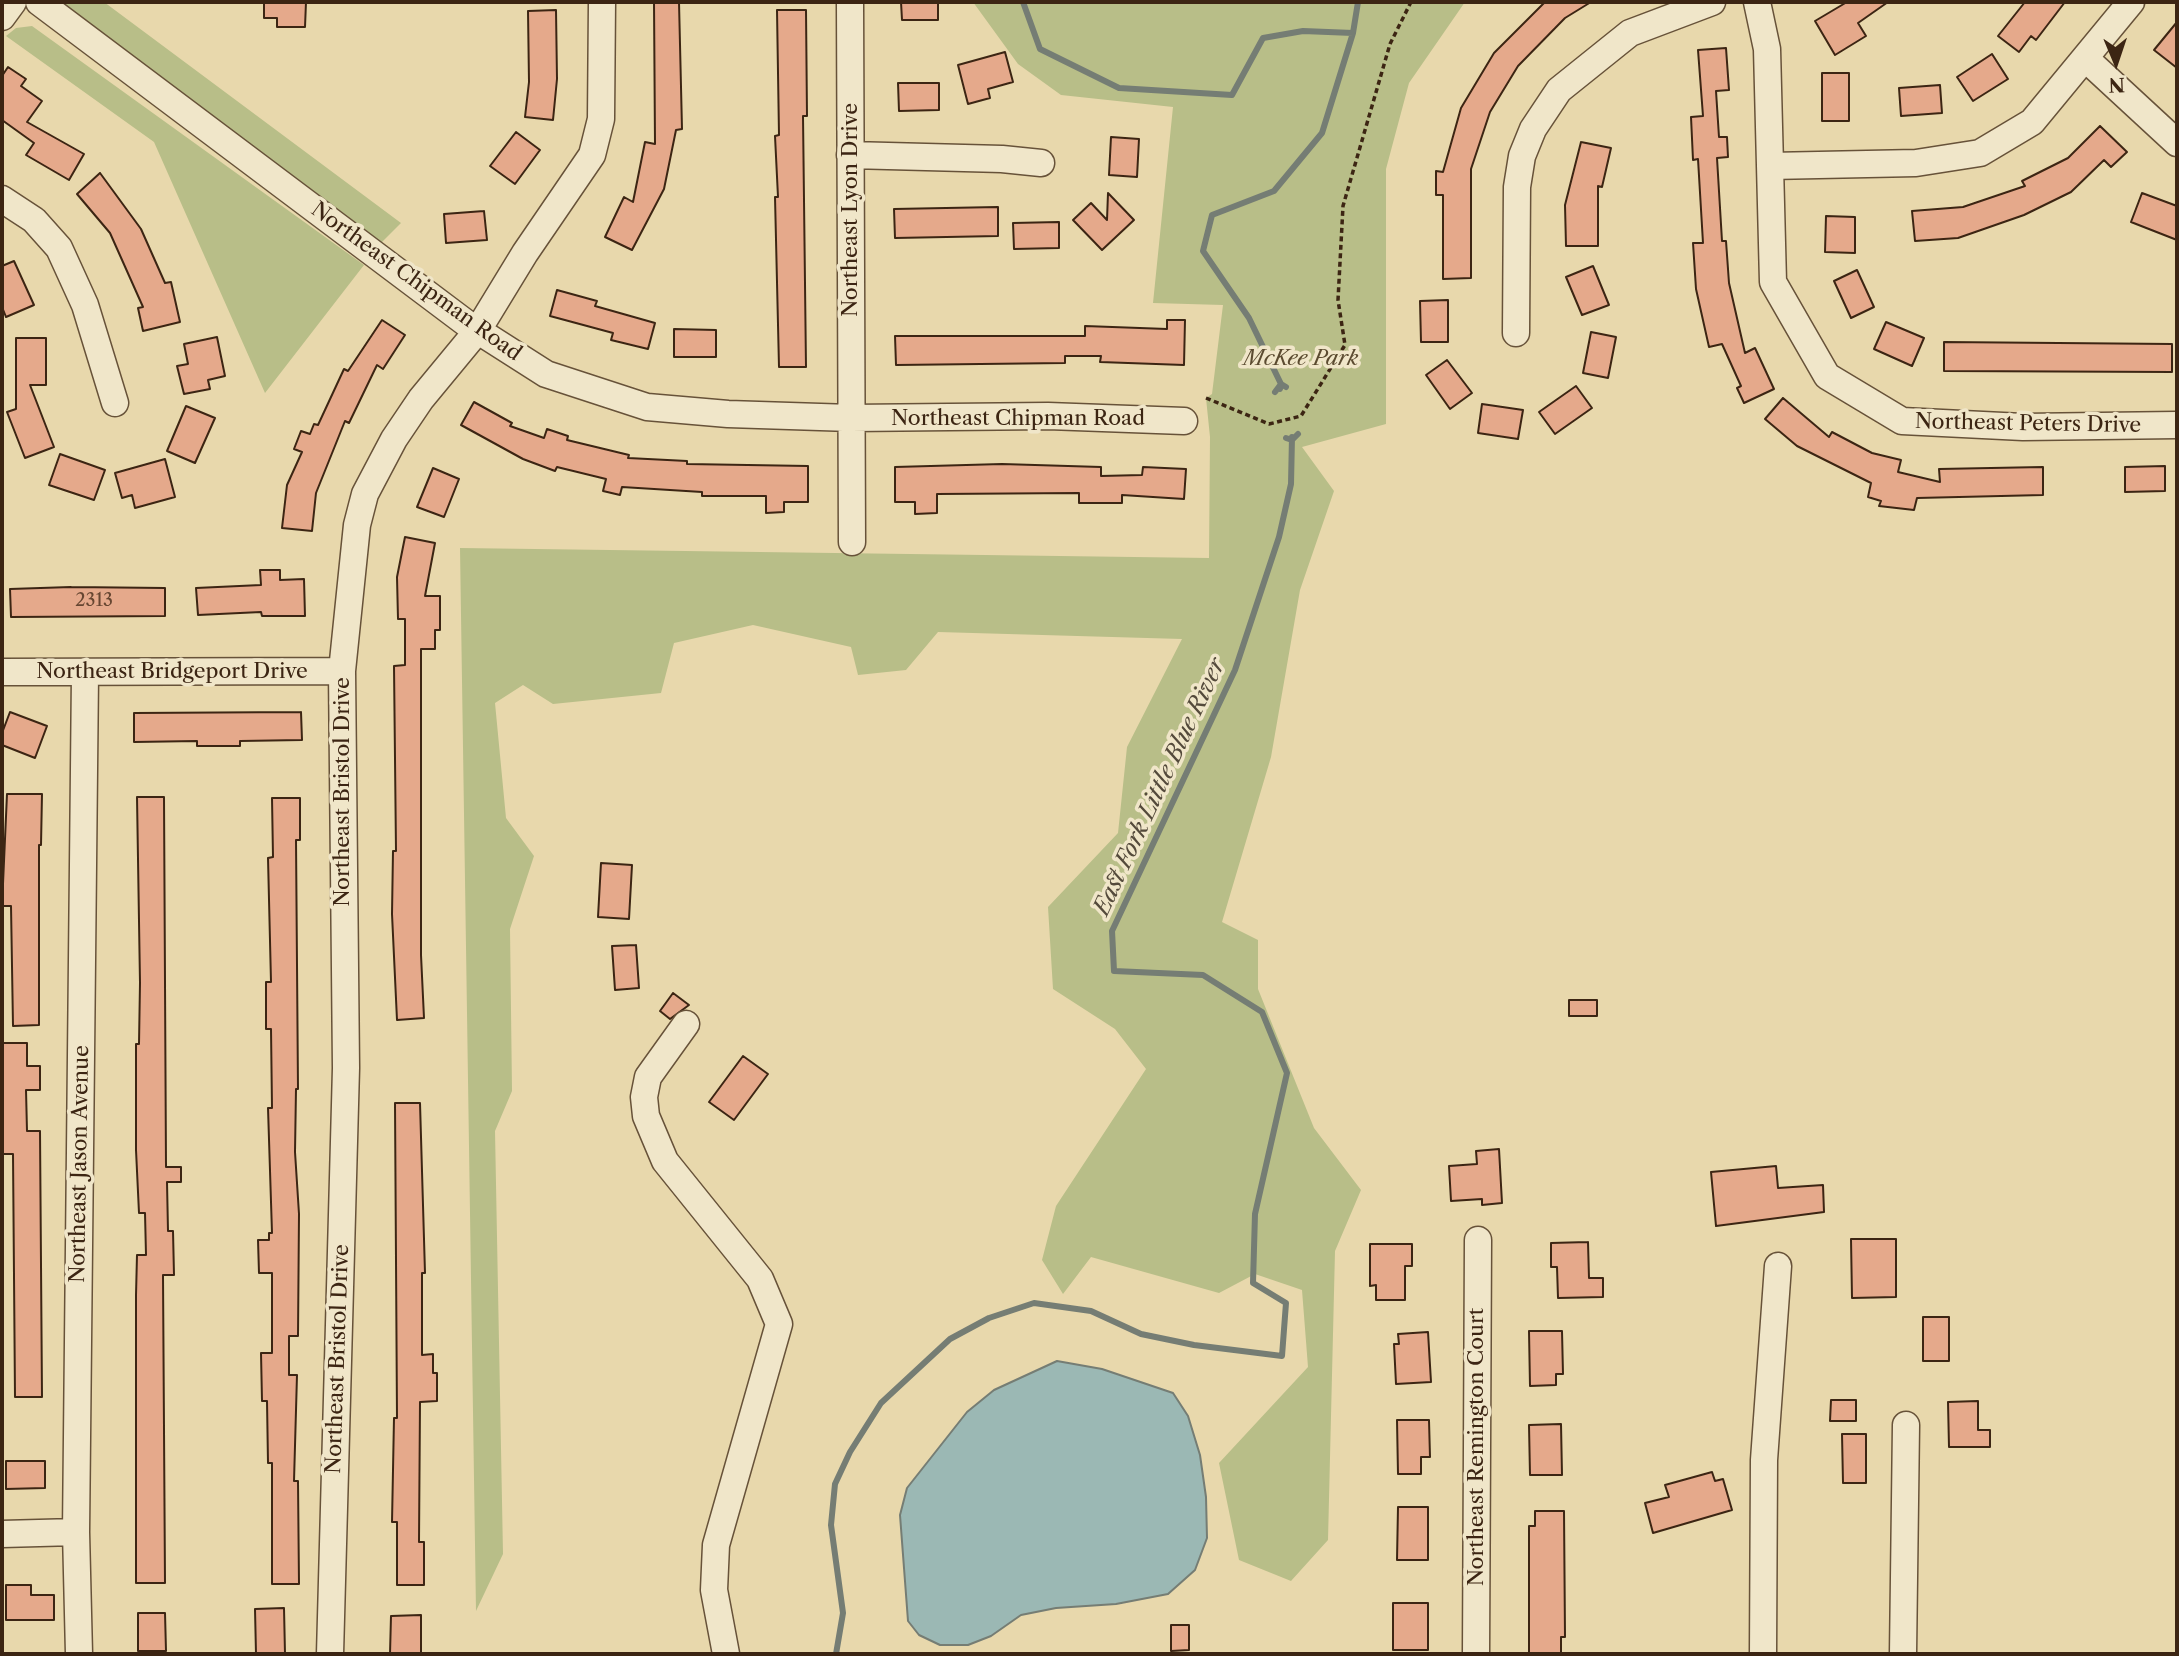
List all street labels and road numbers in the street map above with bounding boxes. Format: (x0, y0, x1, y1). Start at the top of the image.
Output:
street label: Northeast Lyon Drive (838, 103, 864, 317)
street label: Northeast Chipman Road (306, 197, 526, 367)
street label: Northeast Chipman Road (891, 406, 1145, 432)
street label: Northeast Peters Drive (1915, 409, 2141, 439)
street label: Northeast Bridgeport Drive (36, 659, 308, 685)
street label: Northeast Bristol Drive (330, 677, 356, 907)
street label: Northeast Jason Avenue (65, 1045, 95, 1283)
street label: Northeast Bristol Drive (321, 1244, 355, 1474)
street label: Northeast Remington Court (1464, 1308, 1490, 1586)

